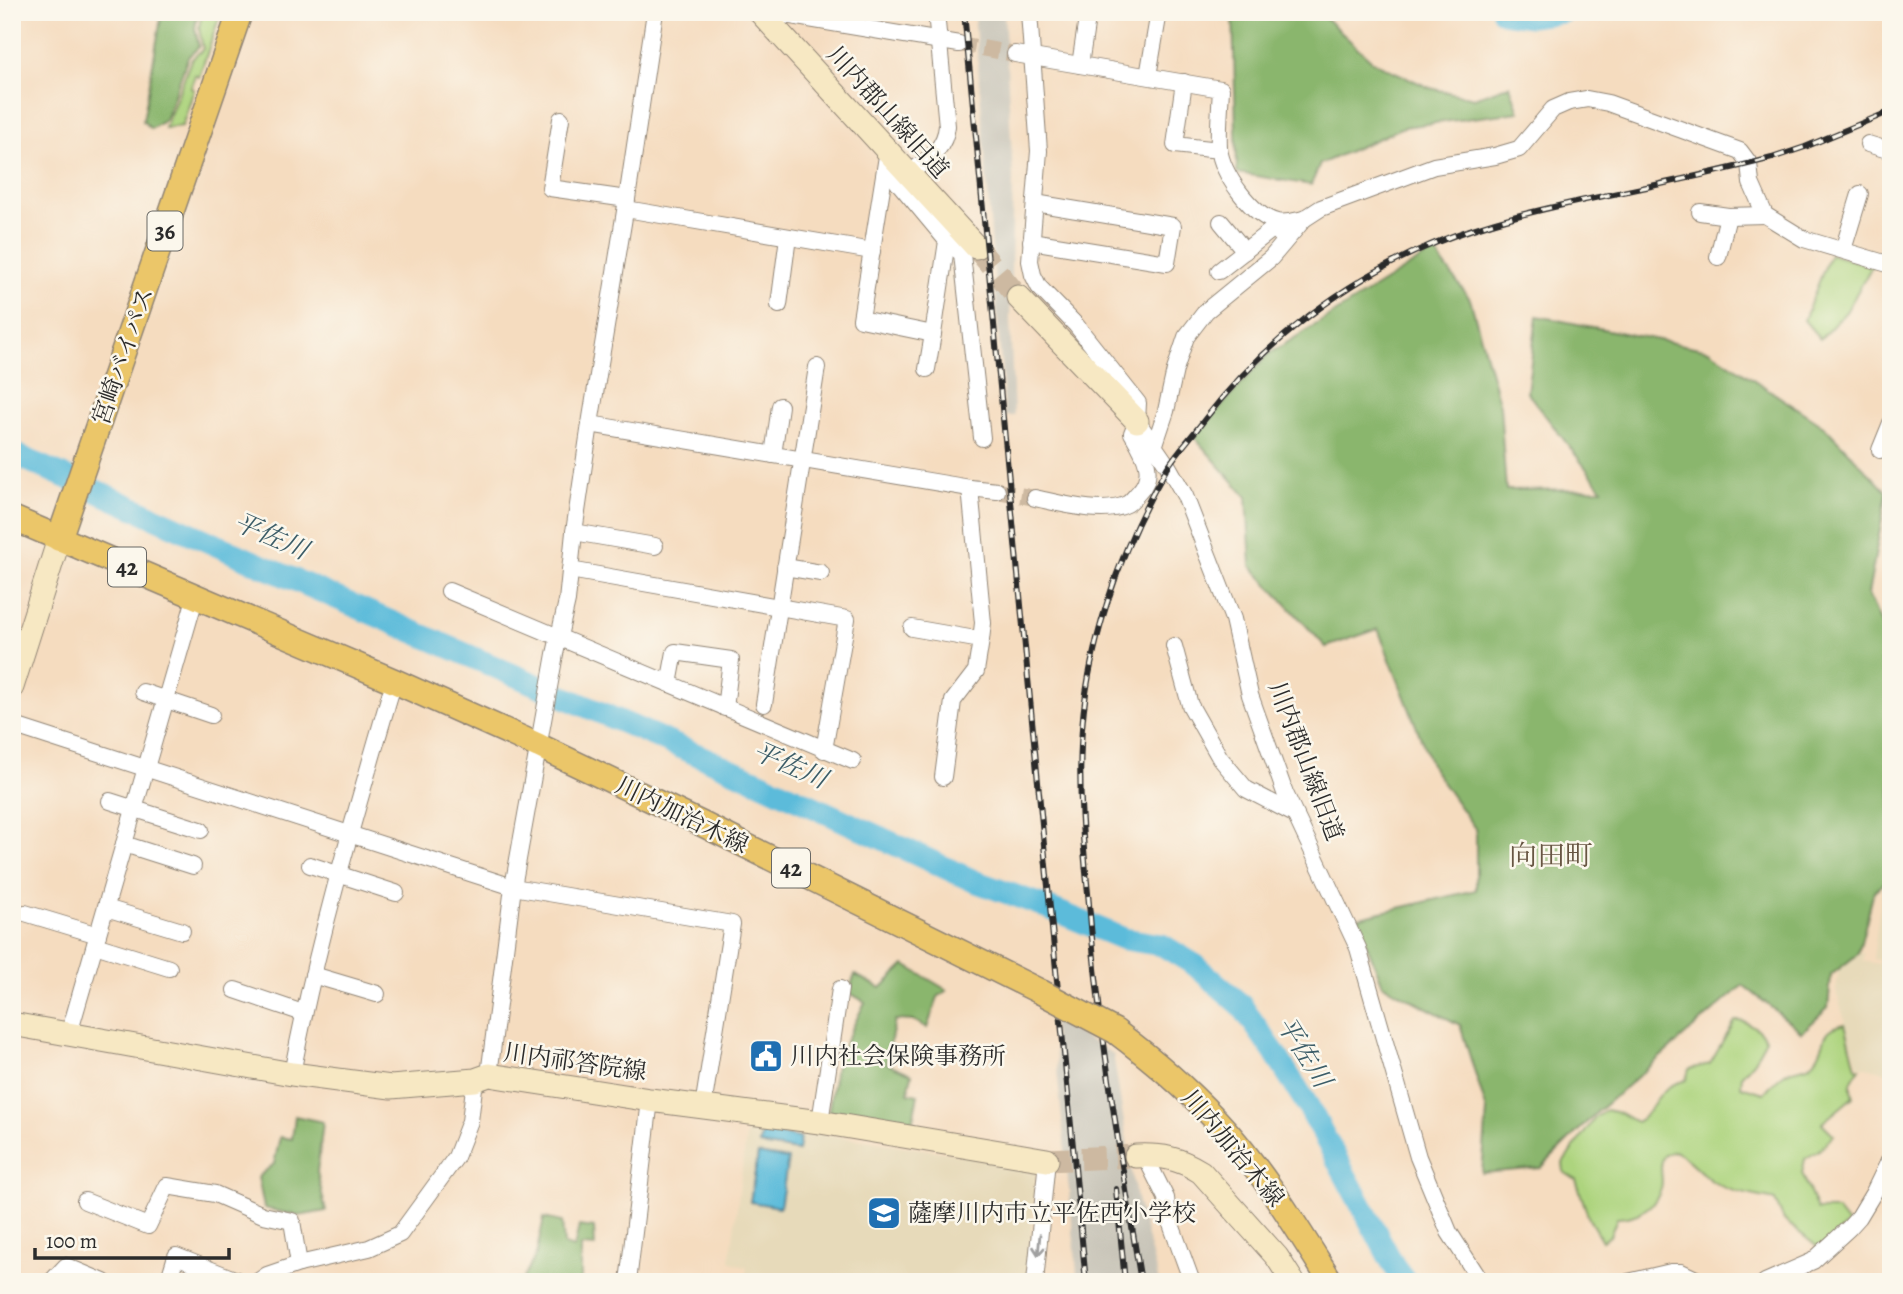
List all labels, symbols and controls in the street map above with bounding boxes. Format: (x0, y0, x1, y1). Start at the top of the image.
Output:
street label: 川内郡山線旧道 (820, 39, 956, 185)
road number: 36 (148, 212, 182, 250)
street label: 宮崎バイパス (85, 283, 161, 429)
water label: 平佐川 (228, 504, 316, 569)
road number: 42 (108, 548, 146, 586)
street label: 川内郡山線旧道 (1261, 677, 1351, 845)
water label: 平佐川 (747, 733, 835, 798)
street label: 川内加治木線 (610, 769, 754, 861)
district label: 向田町 (1509, 837, 1593, 875)
road number: 42 (772, 848, 810, 888)
water label: 平佐川 (1268, 1010, 1341, 1097)
street label: 川内祁答院線 (501, 1036, 649, 1088)
public building icon: 川内社会保険事務所 (747, 1037, 785, 1075)
place label: 川内社会保険事務所 (790, 1040, 1006, 1072)
street label: 川内加治木線 (1174, 1083, 1292, 1213)
school or university icon: 薩摩川内市立平佐西小学校 (865, 1194, 903, 1232)
place label: 薩摩川内市立平佐西小学校 (908, 1197, 1196, 1229)
scale bar (35, 1217, 229, 1261)
text: 100 m (46, 1227, 97, 1255)
one-way arrow (1032, 1233, 1045, 1256)

